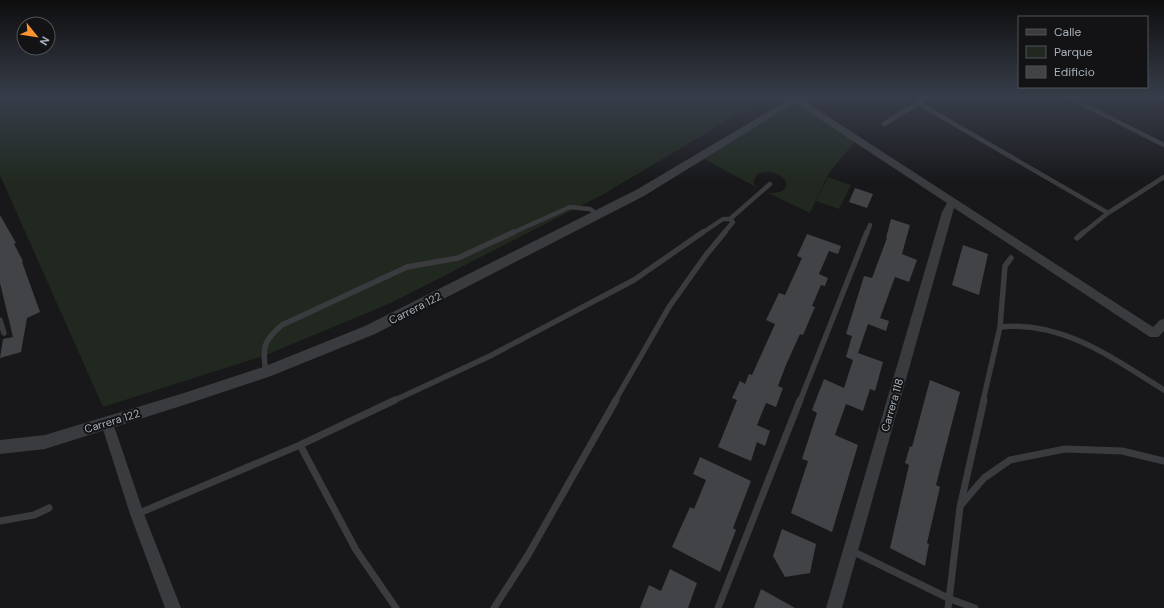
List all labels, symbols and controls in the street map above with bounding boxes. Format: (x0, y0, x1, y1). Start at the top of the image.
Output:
north arrow (16, 16, 56, 56)
legend (1018, 16, 1148, 88)
text: Calle (1054, 24, 1081, 40)
text: N (37, 34, 53, 48)
text: Parque (1054, 44, 1093, 60)
text: Edificio (1054, 64, 1095, 80)
street label: Carrera 122 (386, 289, 444, 327)
street label: Carrera 118 (878, 377, 906, 433)
street label: Carrera 122 (83, 406, 141, 436)

